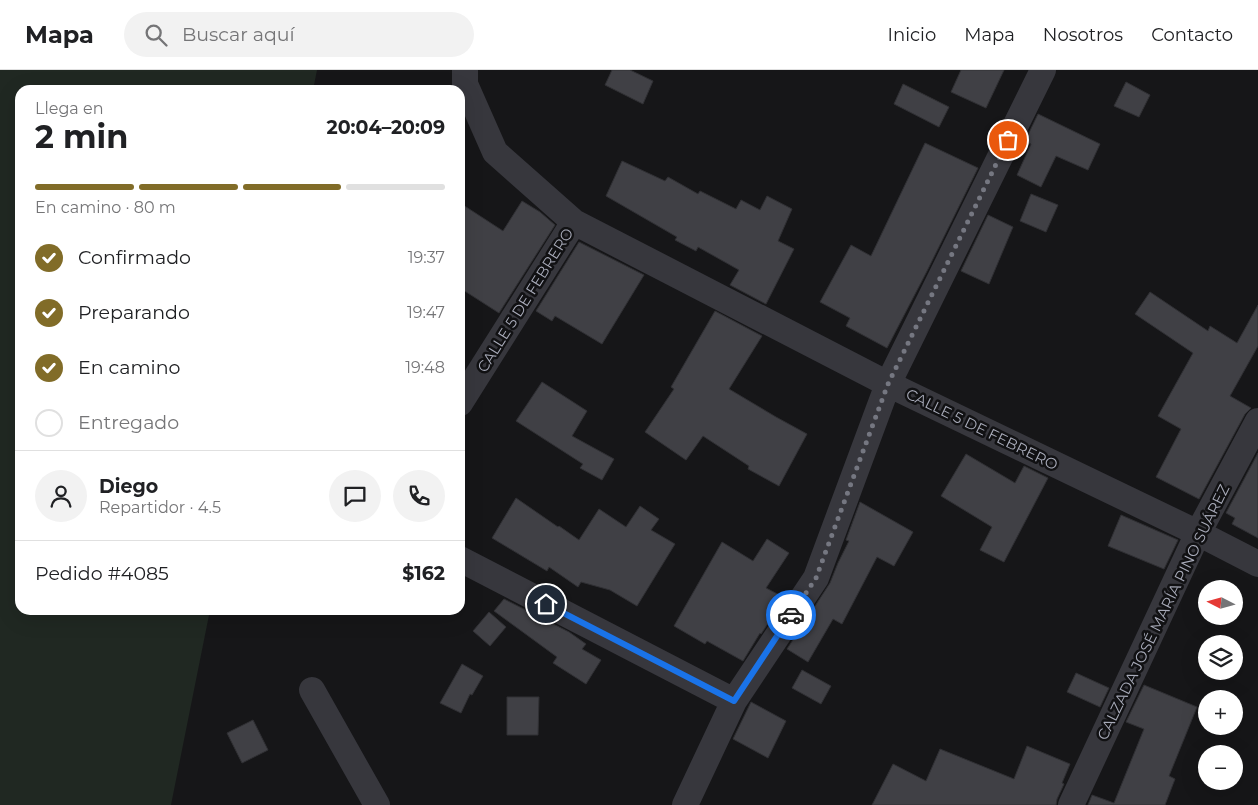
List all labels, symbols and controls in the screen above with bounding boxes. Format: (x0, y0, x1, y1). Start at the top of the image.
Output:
search box (124, 12, 474, 57)
text: Mapa (25, 20, 94, 49)
icon: search (142, 21, 170, 49)
text: Buscar aquí (182, 23, 295, 46)
text: Inicio (888, 24, 936, 46)
text: Mapa (964, 24, 1015, 46)
text: Nosotros (1043, 24, 1123, 46)
text: Contacto (1151, 24, 1233, 46)
text: Llega en (35, 99, 103, 118)
text: 20:04–20:09 (326, 116, 445, 139)
text: 2 min (35, 117, 128, 156)
pin (987, 119, 1029, 161)
icon: bag (994, 126, 1022, 154)
text: En camino · 80 m (35, 198, 176, 217)
street label: CALLE 5 DE FEBRERO (473, 224, 577, 376)
icon: check (35, 244, 63, 272)
text: Confirmado (78, 246, 191, 269)
text: 19:37 (408, 248, 445, 267)
icon: check (35, 299, 63, 327)
text: Preparando (78, 301, 190, 324)
text: 19:47 (407, 303, 445, 322)
icon: check (35, 354, 63, 382)
text: En camino (78, 356, 180, 379)
text: 19:48 (405, 358, 445, 377)
street label: CALLE 5 DE FEBRERO (903, 384, 1061, 474)
text: Entregado (78, 411, 179, 434)
button: person (35, 470, 87, 522)
button: chat (329, 470, 381, 522)
button: phone (393, 470, 445, 522)
text: Diego (99, 475, 158, 498)
street label: CALZADA JOSÉ MARÍA PINO SUÁREZ (1093, 481, 1233, 743)
text: Repartidor · 4.5 (99, 498, 221, 517)
text: Pedido #4085 (35, 562, 169, 585)
text: $162 (402, 562, 445, 585)
north arrow (1198, 580, 1242, 625)
map controls (1198, 580, 1243, 790)
pin (525, 583, 567, 625)
icon: home (532, 590, 560, 618)
courier (766, 590, 816, 640)
icon: car (777, 601, 805, 629)
button: layers (1198, 635, 1243, 680)
button: + (1198, 690, 1243, 735)
button: − (1198, 745, 1243, 790)

